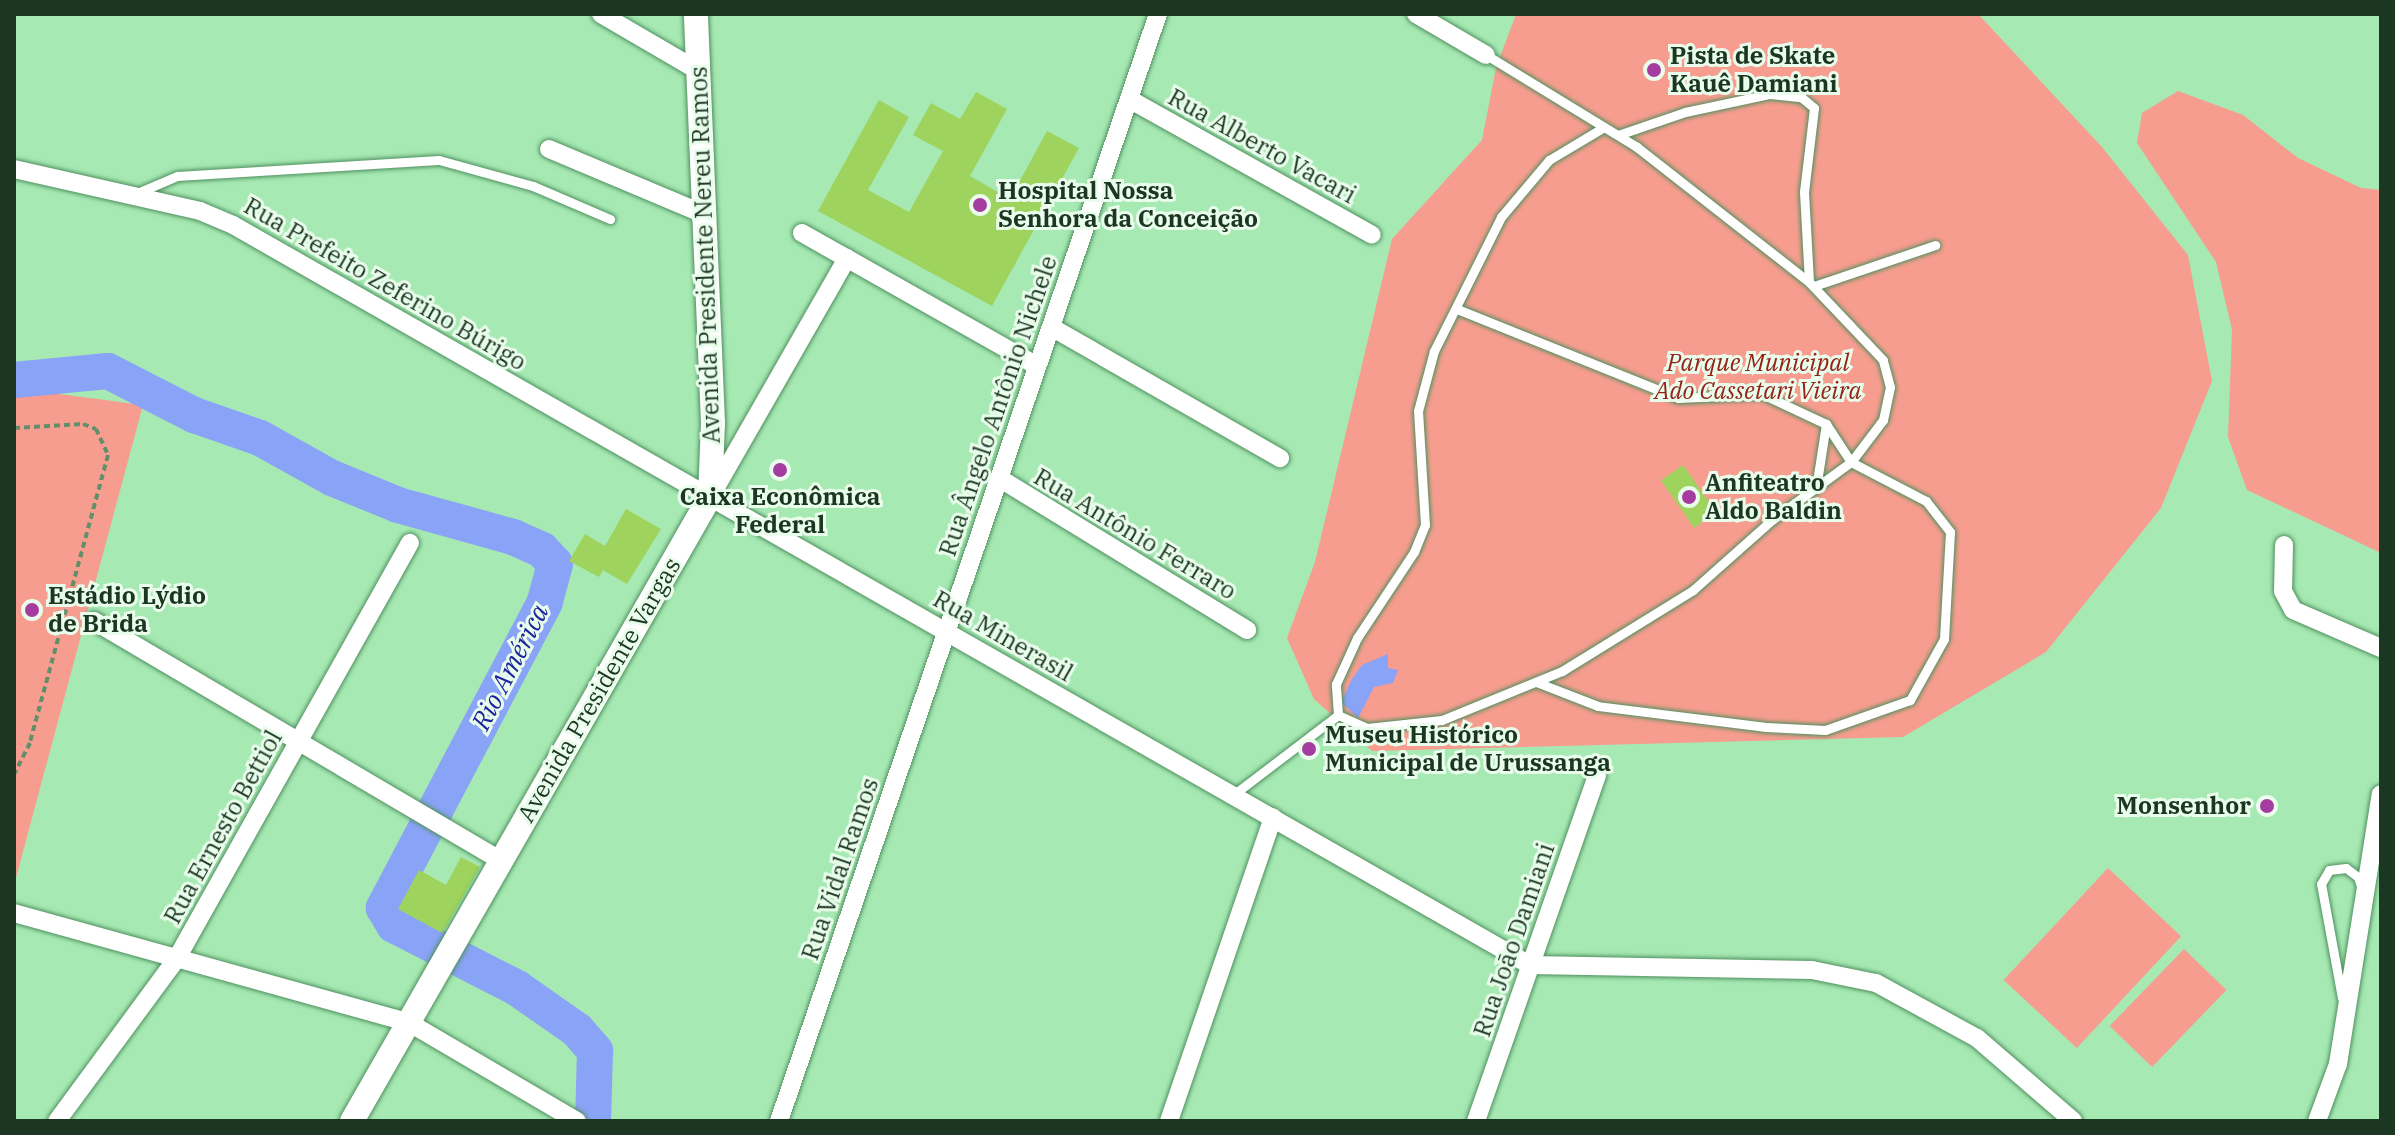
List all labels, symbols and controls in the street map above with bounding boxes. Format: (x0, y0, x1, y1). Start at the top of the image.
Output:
place label: Pista de Skate Kauê Damiani (1670, 42, 1837, 98)
marker: Pista de Skate Kauê Damiani (1645, 61, 1663, 79)
street label: Avenida Presidente Nereu Ramos (684, 66, 726, 444)
street label: Rua Alberto Vacari (1163, 83, 1361, 209)
place label: Hospital Nossa Senhora da Conceição (998, 177, 1258, 233)
street label: Rua Prefeito Zeferino Búrigo (239, 191, 531, 377)
marker: Hospital Nossa Senhora da Conceição (969, 194, 991, 216)
street label: Rua Ângelo Antônio Nichele (933, 252, 1063, 560)
park label: Parque Municipal Ado Cassetari Vieira (1655, 349, 1861, 405)
marker: Caixa Econômica Federal (771, 461, 789, 479)
street label: Rua Antônio Ferraro (1029, 462, 1241, 606)
place label: Anfiteatro Aldo Baldin (1705, 469, 1842, 525)
place label: Caixa Econômica Federal (680, 483, 880, 539)
marker: Anfiteatro Aldo Baldin (1680, 488, 1698, 506)
street label: Avenida Presidente Vargas (511, 553, 687, 827)
place label: Estádio Lýdio de Brida (48, 582, 206, 638)
street label: Rua Minerasil (928, 584, 1078, 688)
water label: Rio América (465, 599, 555, 735)
marker: Estádio Lýdio de Brida (23, 601, 41, 619)
place label: Museu Histórico Municipal de Urussanga (1325, 721, 1611, 777)
street label: Rua Ernesto Bettiol (158, 725, 288, 929)
marker: Museu Histórico Municipal de Urussanga (1300, 740, 1318, 758)
street label: Rua Vidal Ramos (795, 774, 885, 964)
place label: Monsenhor (2117, 792, 2251, 820)
marker: Monsenhor (2258, 797, 2276, 815)
street label: Rua João Damiani (1467, 839, 1561, 1041)

